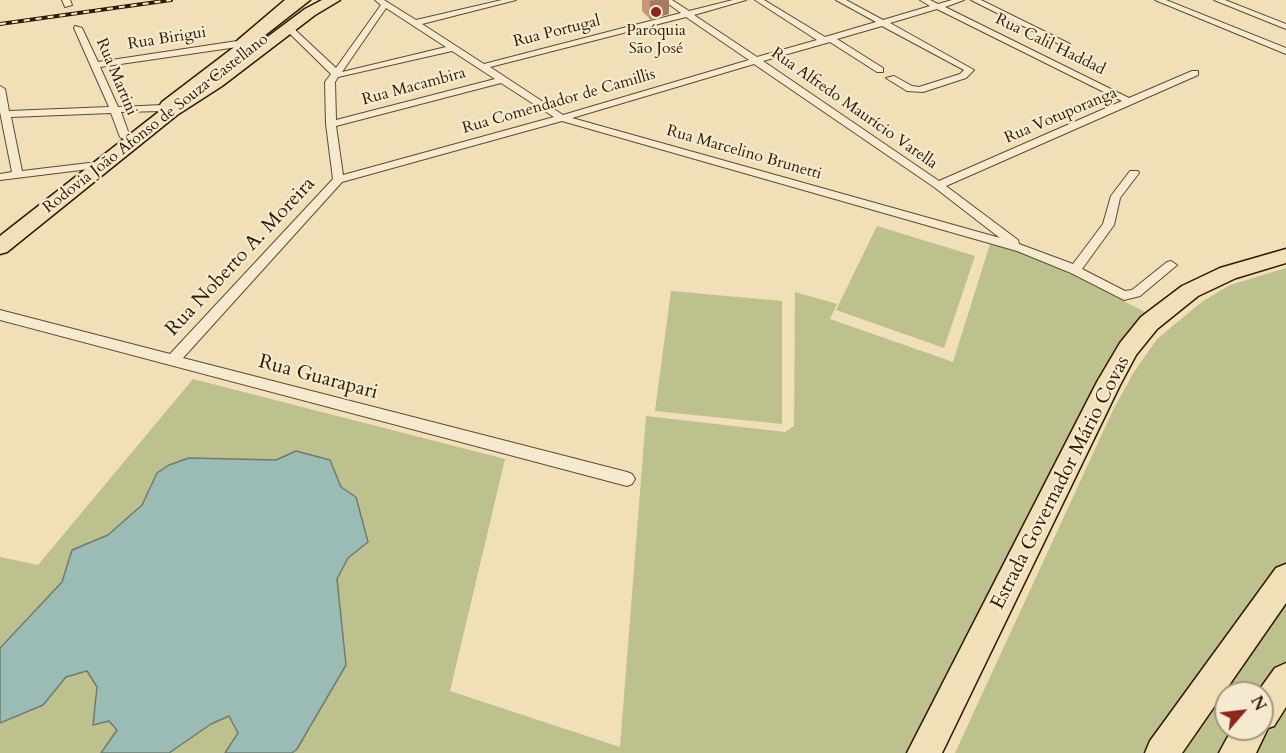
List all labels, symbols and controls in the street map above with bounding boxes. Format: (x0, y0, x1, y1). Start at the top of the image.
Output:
marker: Paróquia São José (649, 5, 663, 19)
street label: Rua Calil Haddad (992, 10, 1108, 80)
street label: Rua Portugal (512, 12, 602, 52)
place label: Paróquia São José (626, 21, 686, 59)
street label: Rua Birigui (126, 23, 208, 55)
street label: Rodovia João Afonso de Souza Castellano (40, 30, 272, 218)
street label: Rua Martini (91, 35, 141, 119)
street label: Rua Alfredo Maurício Varella (767, 44, 941, 174)
street label: Rua Macambira (360, 64, 468, 110)
street label: Rua Comendador de Camillis (460, 65, 658, 139)
street label: Rua Votuporanga (1002, 84, 1120, 148)
street label: Rua Marcelino Brunetti (664, 122, 824, 184)
street label: Rua Noberto A. Moreira (161, 173, 321, 341)
street label: Rua Guarapari (256, 351, 380, 405)
street label: Estrada Governador Mário Covas (986, 352, 1136, 614)
north arrow (1214, 681, 1274, 741)
text: N (1245, 692, 1271, 715)

